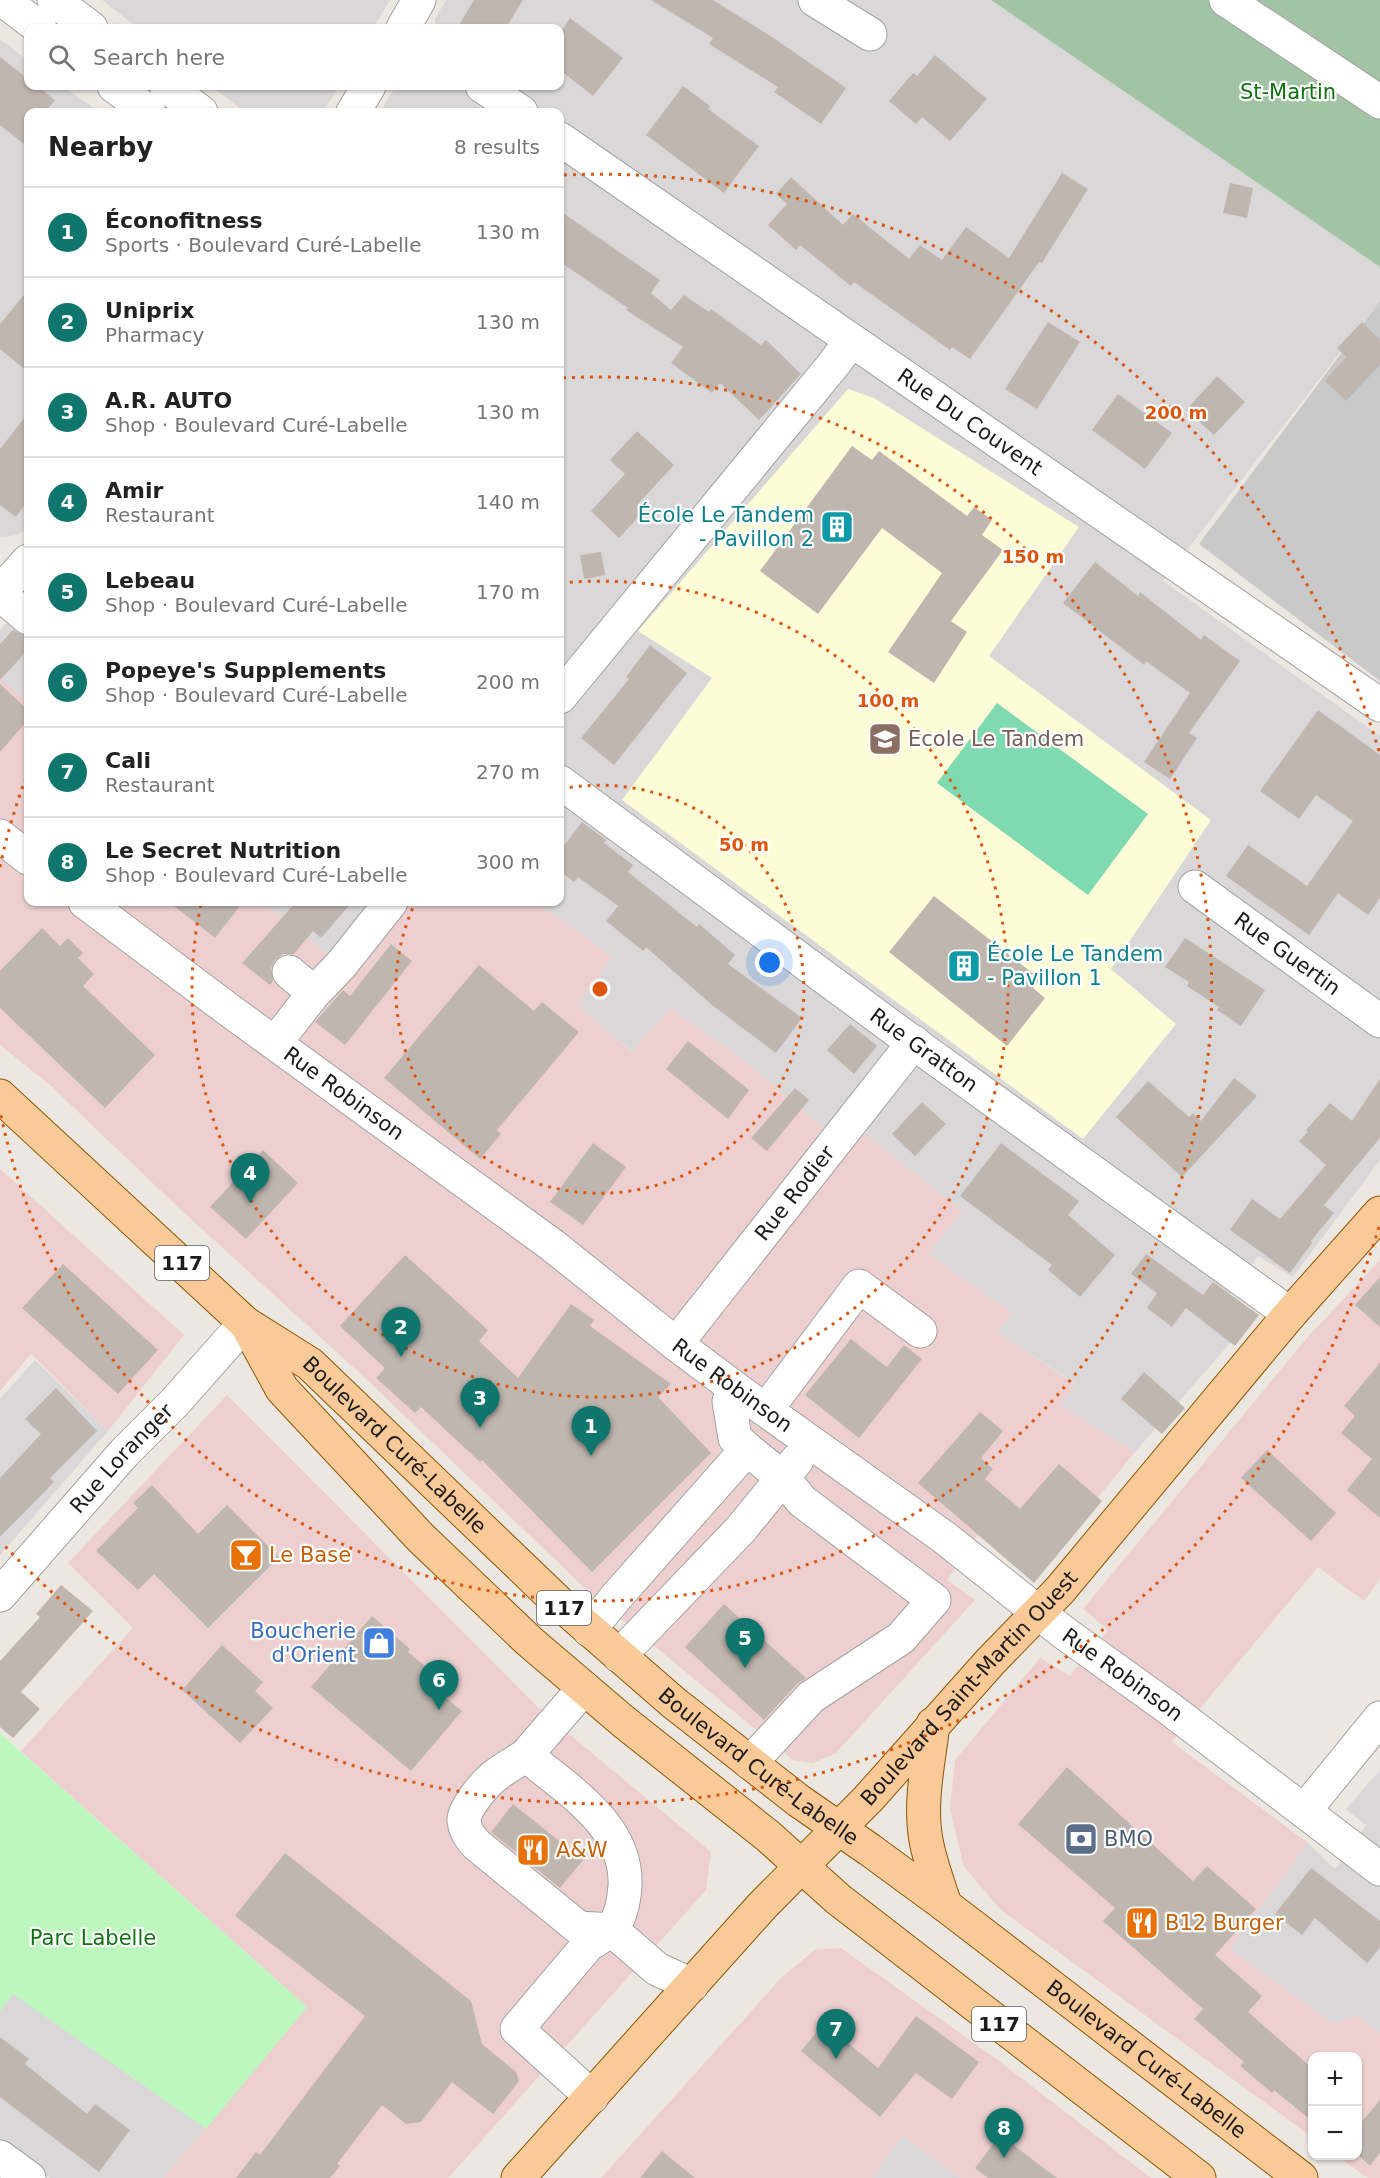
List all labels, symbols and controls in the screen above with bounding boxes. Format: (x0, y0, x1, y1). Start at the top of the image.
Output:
search box (24, 24, 564, 90)
icon: search (45, 41, 78, 74)
text: Search here (93, 45, 225, 70)
park label: St-Martin (1240, 80, 1336, 104)
text: Nearby (48, 132, 153, 162)
text: 8 results (454, 135, 540, 159)
text: Éconofitness (105, 208, 263, 233)
text: 1 (61, 220, 74, 244)
text: 130 m (476, 220, 540, 244)
text: Sports · Boulevard Curé-Labelle (105, 233, 421, 257)
text: Uniprix (105, 298, 194, 323)
text: 2 (61, 310, 74, 334)
text: 130 m (476, 310, 540, 334)
text: Pharmacy (105, 323, 204, 347)
street label: Rue Du Couvent (893, 364, 1047, 480)
text: A.R. AUTO (105, 388, 232, 413)
text: 3 (61, 400, 74, 424)
text: 130 m (476, 400, 540, 424)
text: 200 m (1145, 402, 1207, 423)
text: Shop · Boulevard Curé-Labelle (105, 413, 408, 437)
text: Amir (105, 478, 163, 503)
text: 4 (61, 490, 74, 514)
text: 140 m (476, 490, 540, 514)
place label: École Le Tandem - Pavillon 2 (638, 502, 814, 551)
text: Restaurant (105, 503, 215, 527)
building icon: École Le Tandem - Pavillon 2 (819, 509, 855, 545)
text: 150 m (1002, 546, 1064, 567)
text: Lebeau (105, 568, 195, 593)
text: 5 (61, 580, 74, 604)
text: 170 m (476, 580, 540, 604)
text: Shop · Boulevard Curé-Labelle (105, 593, 408, 617)
text: Popeye's Supplements (105, 658, 386, 683)
text: 6 (61, 670, 74, 694)
text: 200 m (476, 670, 540, 694)
text: Shop · Boulevard Curé-Labelle (105, 683, 408, 707)
text: 100 m (857, 690, 919, 711)
school or university icon: Ecole Le Tandem (867, 721, 903, 757)
place label: Ecole Le Tandem (908, 727, 1084, 751)
text: Cali (105, 748, 151, 773)
text: 7 (61, 760, 74, 784)
text: 270 m (476, 760, 540, 784)
text: Restaurant (105, 773, 215, 797)
text: 50 m (719, 834, 769, 855)
text: Le Secret Nutrition (105, 838, 341, 863)
text: 8 (61, 850, 74, 874)
text: 300 m (476, 850, 540, 874)
text: Shop · Boulevard Curé-Labelle (105, 863, 408, 887)
street label: Rue Guertin (1230, 907, 1345, 1000)
place label: École Le Tandem - Pavillon 1 (987, 941, 1163, 990)
your location (755, 948, 784, 977)
building icon: École Le Tandem - Pavillon 1 (946, 948, 982, 984)
centre of rings (590, 979, 610, 999)
street label: Rue Gratton (865, 1003, 982, 1097)
street label: Rue Robinson (279, 1042, 409, 1145)
street label: Rue Rodier (750, 1141, 840, 1245)
pin: 4 (230, 1154, 270, 1203)
road number: 117 (155, 1246, 209, 1280)
pin: 2 (382, 1308, 420, 1357)
street label: Rue Robinson (668, 1334, 797, 1437)
street label: Boulevard Curé-Labelle (298, 1352, 491, 1539)
pin: 3 (460, 1378, 500, 1428)
street label: Rue Loranger (65, 1398, 179, 1518)
pin: 1 (572, 1406, 610, 1456)
bar icon: Le Base (228, 1537, 264, 1573)
place label: Le Base (269, 1543, 351, 1567)
street label: Boulevard Saint-Martin Ouest (856, 1566, 1083, 1811)
road number: 117 (537, 1591, 591, 1625)
pin: 5 (726, 1618, 764, 1668)
place label: Boucherie d'Orient (250, 1619, 356, 1667)
street label: Rue Robinson (1058, 1623, 1187, 1726)
shop icon: Boucherie d'Orient (361, 1625, 397, 1661)
pin: 6 (420, 1660, 458, 1710)
street label: Boulevard Curé-Labelle (653, 1683, 863, 1850)
bank icon: BMO (1063, 1821, 1099, 1857)
place label: BMO (1104, 1827, 1153, 1851)
restaurant icon: A&W (515, 1832, 551, 1868)
place label: A&W (556, 1838, 608, 1862)
restaurant icon: B12 Burger (1124, 1905, 1160, 1941)
place label: B12 Burger (1165, 1911, 1284, 1935)
park label: Parc Labelle (30, 1926, 156, 1950)
street label: Boulevard Curé-Labelle (1042, 1975, 1251, 2143)
road number: 117 (972, 2007, 1026, 2041)
pin: 7 (816, 2010, 856, 2059)
map controls (1308, 2052, 1362, 2160)
button: + (1308, 2052, 1362, 2106)
button: − (1308, 2106, 1362, 2160)
pin: 8 (984, 2108, 1024, 2158)

